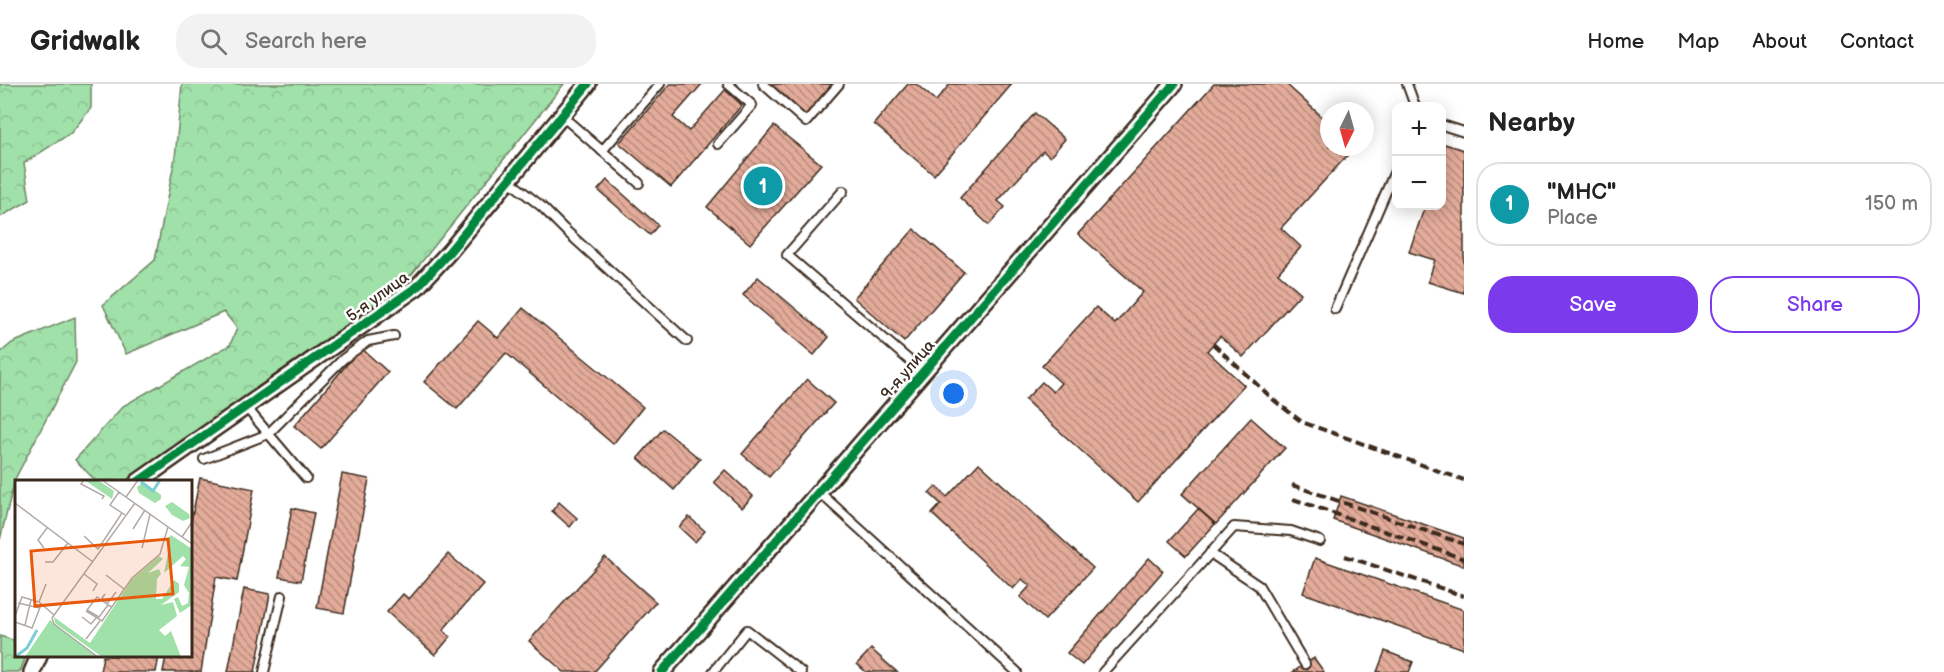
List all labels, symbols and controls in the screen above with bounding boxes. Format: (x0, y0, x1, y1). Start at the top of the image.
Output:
search box (176, 14, 596, 68)
text: Gridwalk (30, 25, 140, 58)
icon: search (197, 25, 230, 58)
text: Search here (245, 28, 367, 55)
text: Home (1587, 29, 1644, 54)
text: Map (1677, 29, 1719, 54)
text: About (1752, 29, 1807, 54)
text: Contact (1840, 29, 1914, 54)
north arrow (1320, 102, 1374, 156)
map controls (1392, 102, 1446, 210)
button: + (1392, 102, 1446, 156)
text: Nearby (1488, 108, 1575, 139)
button: − (1392, 156, 1446, 210)
pin: 1 (744, 164, 783, 208)
text: "МНС" (1547, 179, 1616, 206)
text: 1 (1505, 192, 1514, 216)
text: 150 m (1865, 192, 1918, 216)
text: Place (1547, 206, 1598, 230)
street label: 5-я улица (343, 268, 413, 326)
button: Save (1488, 276, 1698, 333)
button: Share (1710, 276, 1920, 333)
street label: 9-я улица (877, 336, 939, 404)
your location (939, 379, 968, 408)
inset map (15, 480, 192, 657)

